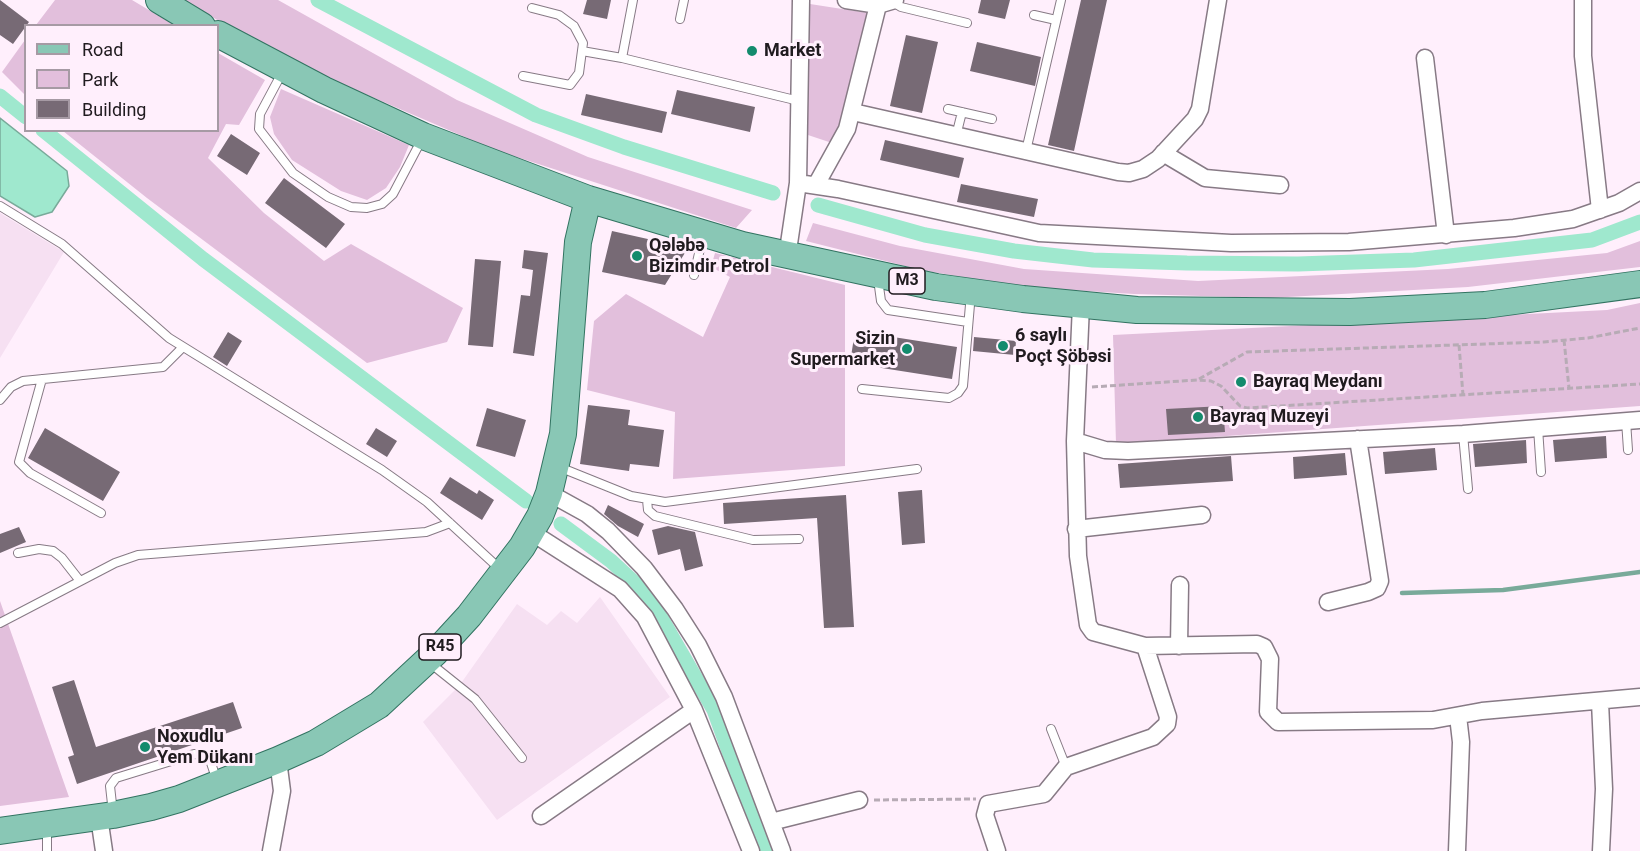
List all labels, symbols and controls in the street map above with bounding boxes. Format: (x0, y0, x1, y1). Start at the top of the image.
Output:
legend (24, 24, 219, 132)
text: Road (82, 39, 123, 60)
place label: Market (764, 40, 821, 62)
marker: Market (745, 44, 759, 58)
text: Park (82, 69, 118, 90)
text: Building (82, 99, 146, 120)
place label: Qələbə Bizimdir Petrol (649, 235, 769, 278)
marker: Qələbə Bizimdir Petrol (630, 249, 644, 263)
road number: M3 (889, 268, 925, 294)
place label: 6 saylı Poçt Şöbəsi (1015, 325, 1111, 368)
place label: Sizin Supermarket (790, 328, 895, 370)
marker: 6 saylı Poçt Şöbəsi (996, 339, 1010, 353)
marker: Sizin Supermarket (900, 342, 914, 356)
place label: Bayraq Meydanı (1253, 371, 1383, 393)
marker: Bayraq Meydanı (1234, 375, 1248, 389)
place label: Bayraq Muzeyi (1210, 406, 1329, 428)
marker: Bayraq Muzeyi (1191, 410, 1205, 424)
road number: R45 (419, 634, 461, 660)
place label: Noxudlu Yem Dükanı (157, 726, 253, 768)
marker: Noxudlu Yem Dükanı (138, 740, 152, 754)

